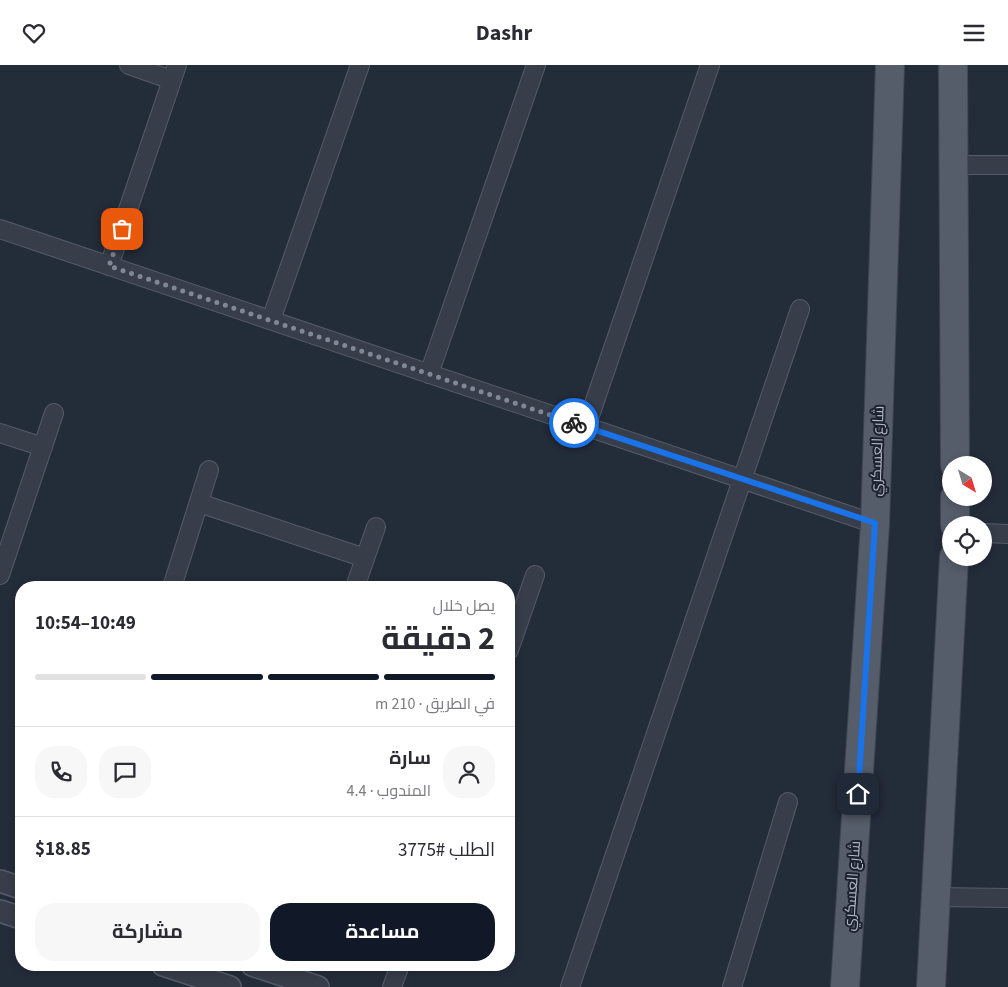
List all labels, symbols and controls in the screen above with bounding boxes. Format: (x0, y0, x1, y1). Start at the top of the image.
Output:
text: Dashr (476, 17, 532, 49)
icon: heart (20, 19, 48, 47)
icon: menu (960, 19, 988, 47)
pin (101, 208, 143, 250)
icon: bag (108, 215, 136, 243)
courier (549, 398, 599, 448)
street label: شارع العسكري (865, 405, 891, 497)
icon: bike (560, 409, 588, 437)
north arrow (942, 456, 992, 506)
map controls (942, 456, 992, 566)
button: locate (942, 516, 992, 566)
text: يصل خلال (432, 595, 495, 617)
text: 10:49–10:54 (35, 610, 136, 637)
text: 2 دقيقة (381, 616, 495, 662)
text: في الطريق · 210 m (375, 693, 495, 715)
text: سارة (389, 745, 431, 772)
button: phone (35, 746, 87, 798)
button: chat (99, 746, 151, 798)
button: person (443, 746, 495, 798)
pin (837, 773, 879, 815)
text: المندوب · 4.4 (347, 780, 431, 802)
icon: home (844, 780, 872, 808)
text: $18.85 (35, 836, 91, 863)
text: الطلب #3775 (398, 837, 495, 864)
street label: شارع العسكري (839, 840, 867, 932)
button: مشاركة (35, 903, 260, 961)
button: مساعدة (270, 903, 495, 961)

